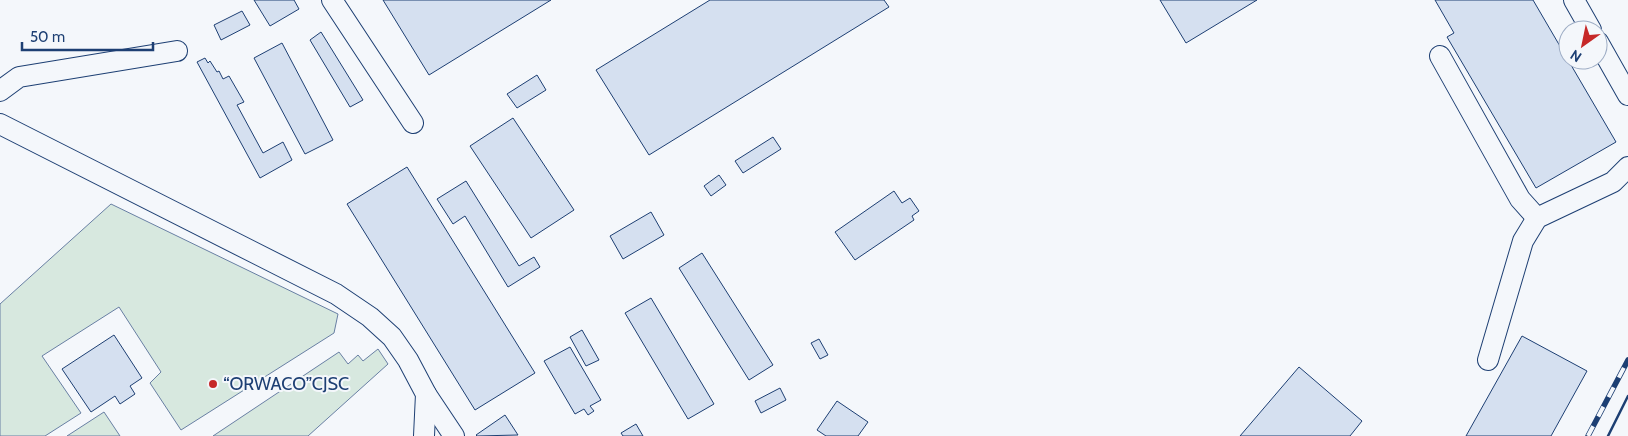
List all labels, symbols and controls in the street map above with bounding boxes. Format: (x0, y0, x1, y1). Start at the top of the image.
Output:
scale bar (22, 20, 154, 52)
north arrow (1558, 20, 1608, 70)
text: 50 m (30, 28, 65, 46)
text: N (1567, 46, 1585, 66)
place label: “ORWACO”CJSC (223, 373, 349, 395)
marker: “ORWACO”CJSC (207, 378, 219, 390)

